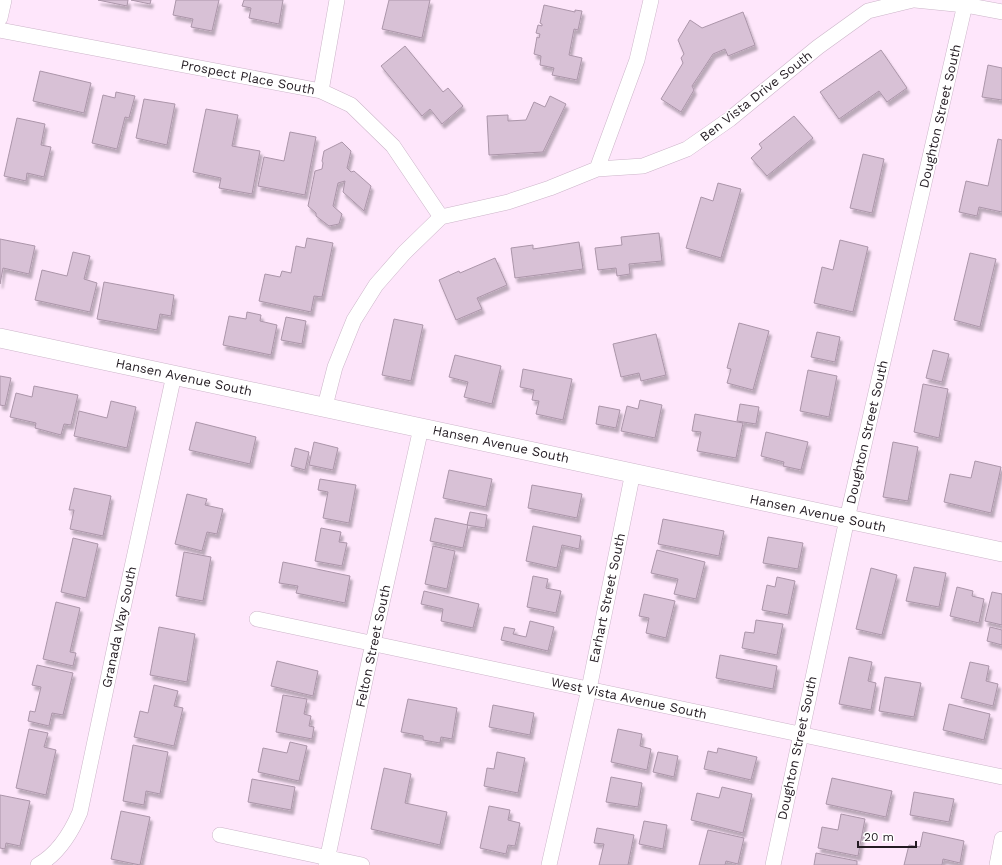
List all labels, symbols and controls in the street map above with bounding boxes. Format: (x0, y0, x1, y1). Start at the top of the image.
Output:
street label: Doughton Street South (916, 43, 964, 189)
street label: Ben Vista Drive South (697, 48, 815, 144)
street label: Prospect Place South (180, 57, 316, 97)
street label: Hansen Avenue South (114, 355, 254, 399)
street label: Doughton Street South (843, 359, 891, 505)
street label: Hansen Avenue South (431, 422, 571, 466)
street label: Hansen Avenue South (748, 491, 888, 535)
street label: Earhart Street South (586, 532, 628, 664)
street label: Granada Way South (99, 565, 139, 689)
street label: Felton Street South (353, 583, 393, 709)
street label: West Vista Avenue South (550, 674, 708, 722)
street label: Doughton Street South (774, 675, 820, 821)
scale bar (858, 823, 916, 849)
text: 20 m (864, 830, 894, 844)

